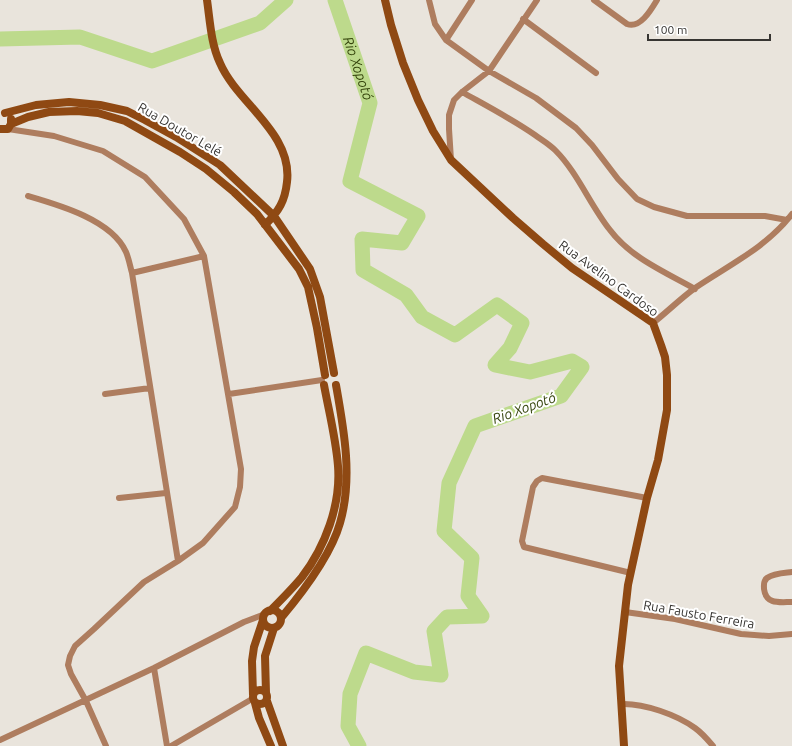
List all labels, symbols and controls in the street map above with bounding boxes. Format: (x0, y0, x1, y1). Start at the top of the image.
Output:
scale bar (648, 16, 770, 42)
text: 100 m (654, 23, 687, 36)
water label: Rio Xopotó (340, 34, 377, 103)
street label: Rua Doutor Lelé (136, 99, 224, 159)
street label: Rua Avelino Cardoso (557, 237, 661, 319)
water label: Rio Xopotó (490, 389, 558, 427)
street label: Rua Fausto Ferreira (642, 597, 756, 631)

